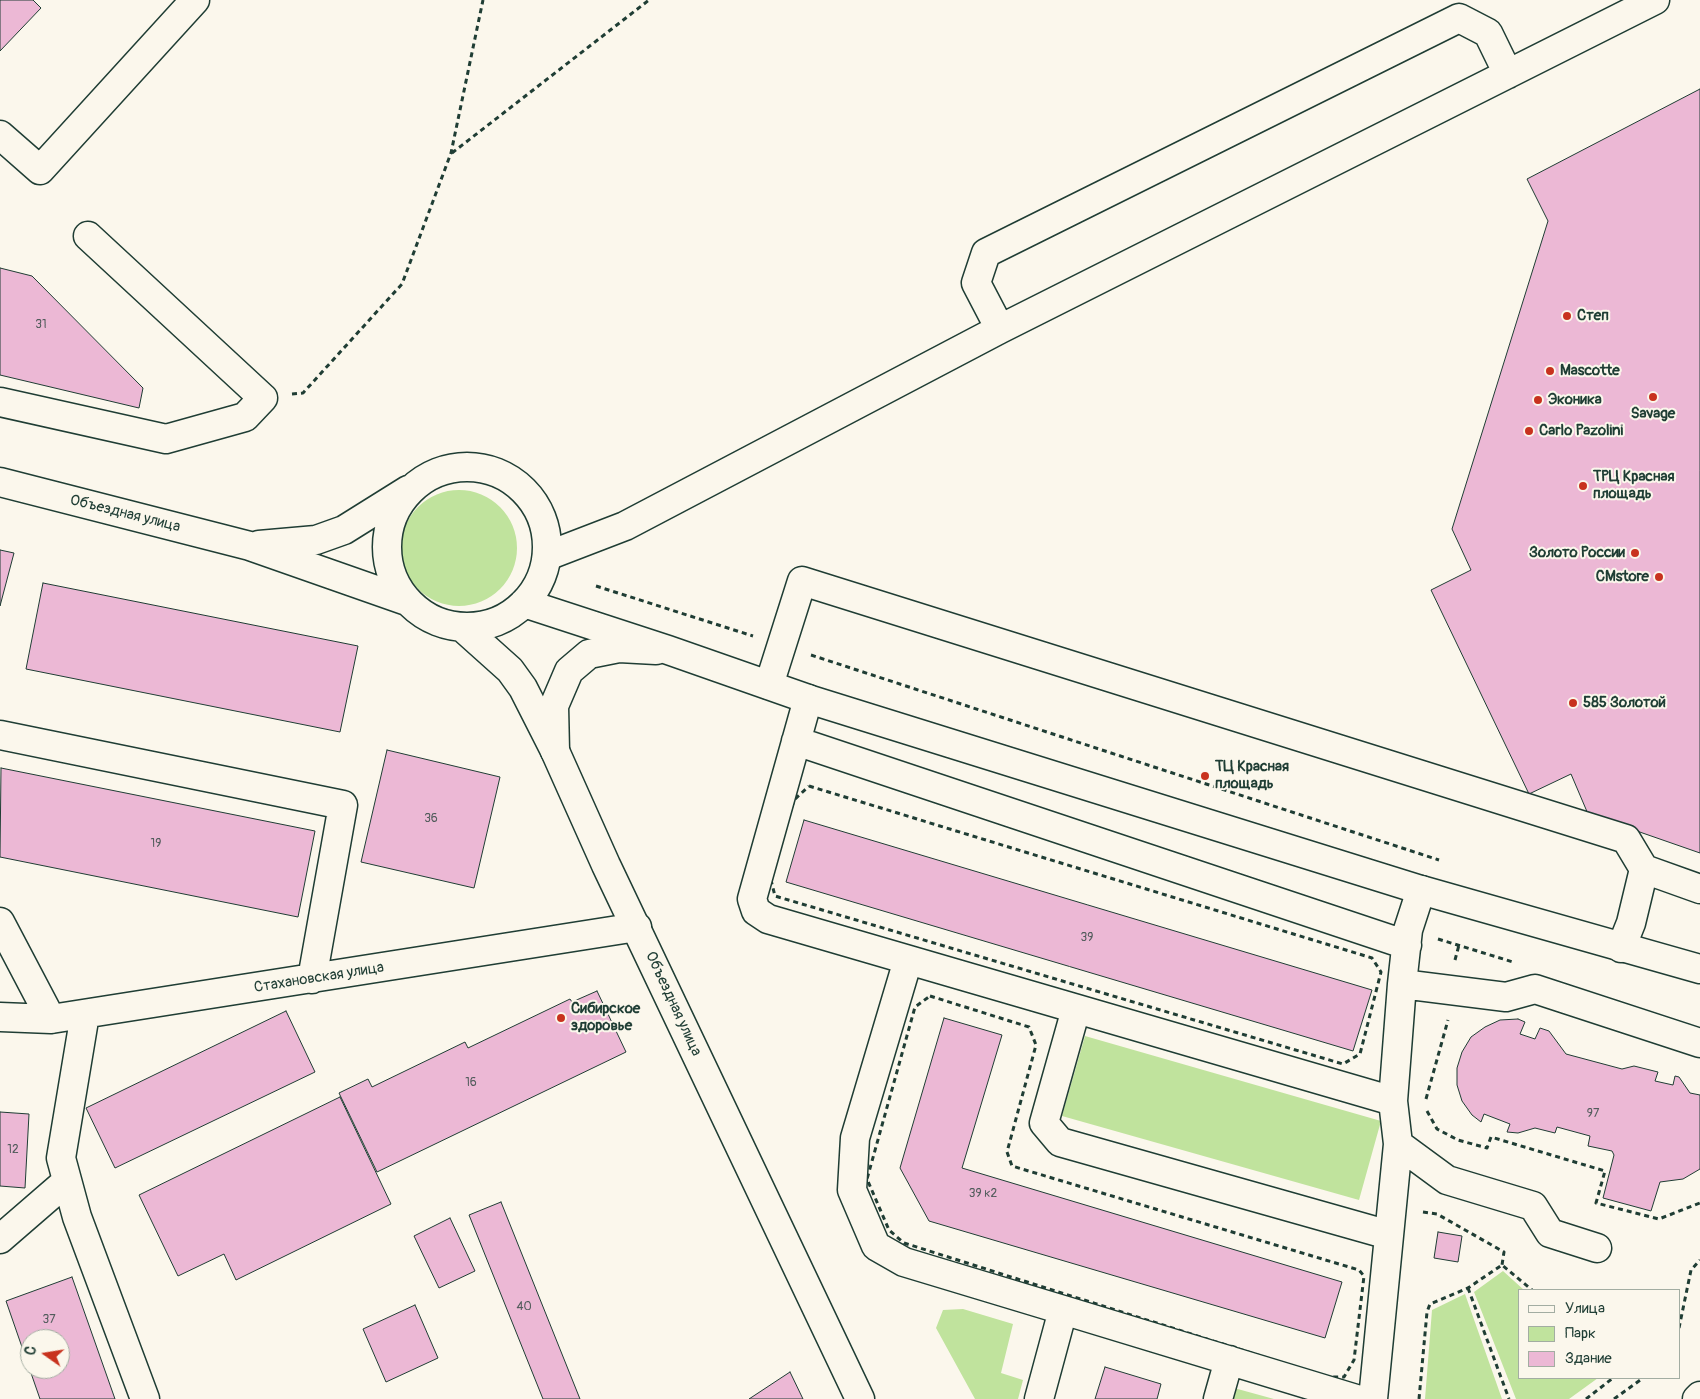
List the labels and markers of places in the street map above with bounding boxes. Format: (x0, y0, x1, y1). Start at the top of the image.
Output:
place label: Степ (1577, 307, 1609, 325)
marker: Степ (1561, 310, 1573, 322)
place label: Mascotte (1560, 362, 1620, 380)
marker: Mascotte (1544, 365, 1556, 377)
place label: Эконика (1548, 391, 1602, 409)
marker: Savage (1647, 391, 1659, 403)
marker: Эконика (1532, 394, 1544, 406)
place label: Savage (1631, 405, 1675, 423)
place label: Carlo Pazolini (1539, 422, 1623, 440)
marker: Carlo Pazolini (1523, 425, 1535, 437)
place label: ТРЦ Красная площадь (1593, 468, 1674, 503)
marker: ТРЦ Красная площадь (1577, 480, 1589, 492)
place label: Золото России (1529, 544, 1625, 562)
marker: Золото России (1629, 547, 1641, 559)
place label: CMstore (1596, 568, 1649, 586)
marker: CMstore (1653, 571, 1665, 583)
place label: 585 Золотой (1583, 694, 1666, 712)
marker: 585 Золотой (1567, 697, 1579, 709)
place label: ТЦ Красная площадь (1215, 758, 1289, 793)
marker: ТЦ Красная площадь (1199, 770, 1211, 782)
place label: Сибирское здоровье (571, 1000, 640, 1035)
marker: Сибирское здоровье (555, 1012, 567, 1024)

